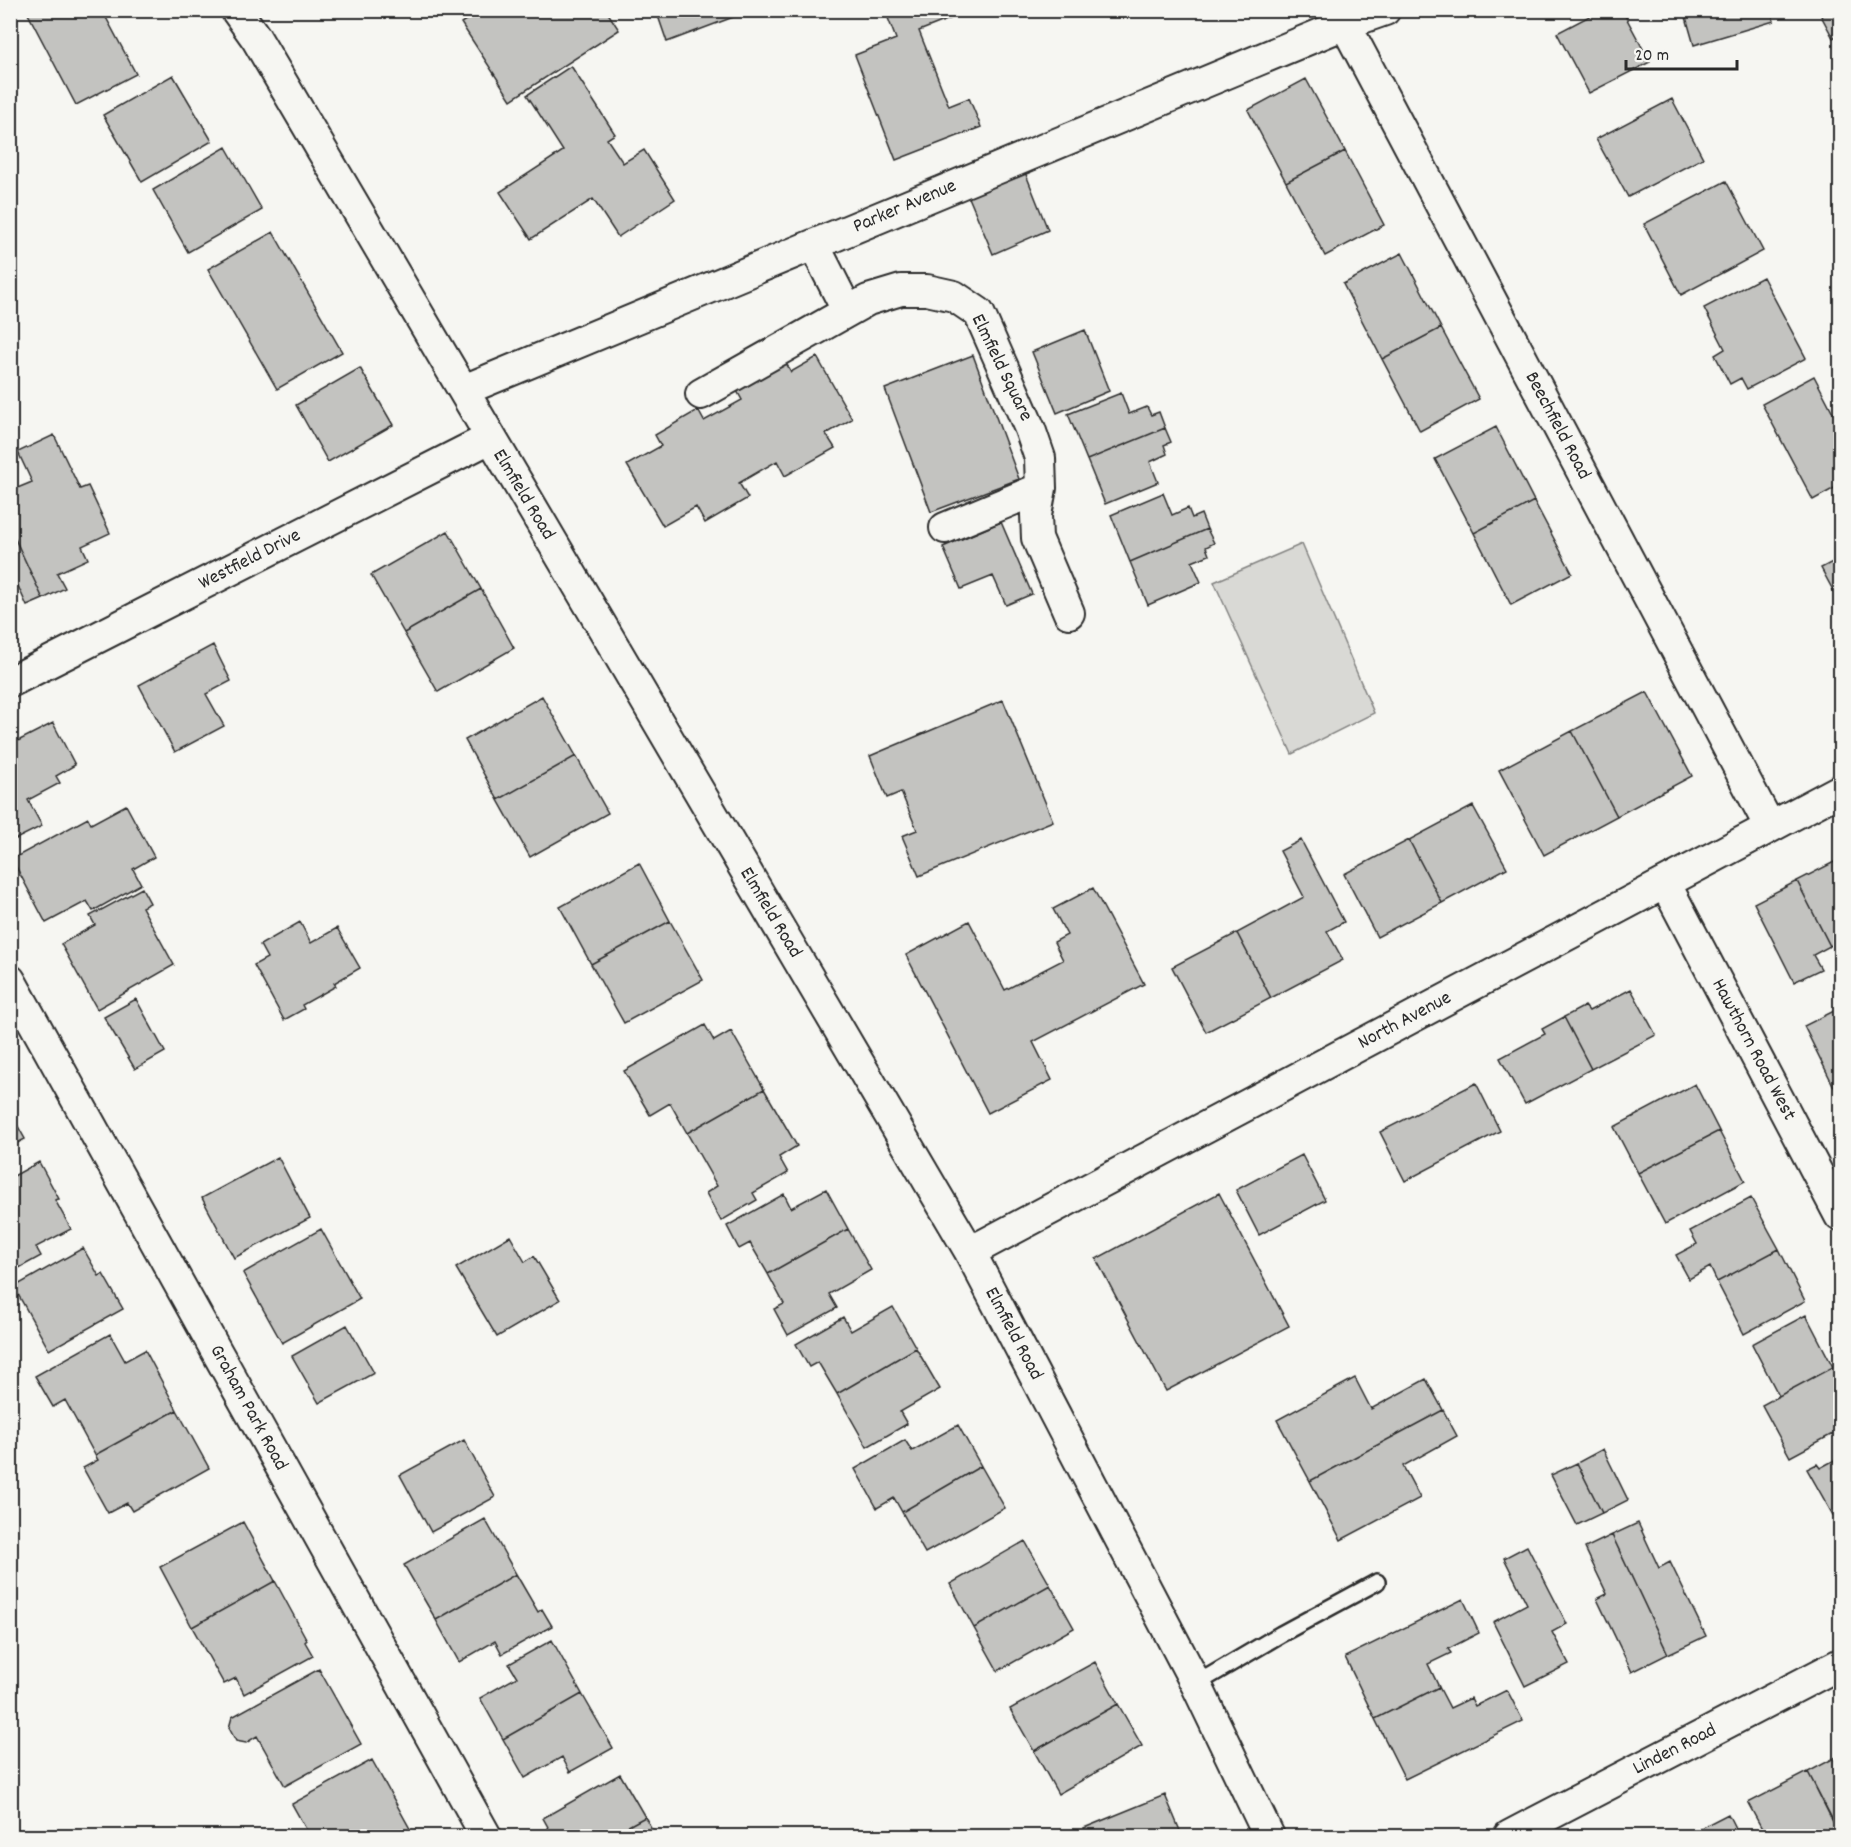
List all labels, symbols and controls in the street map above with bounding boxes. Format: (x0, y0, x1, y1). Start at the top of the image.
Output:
scale bar (1626, 33, 1737, 71)
text: 20 m (1635, 44, 1669, 69)
street label: Parker Avenue (849, 173, 961, 241)
street label: Elmfield Square (963, 310, 1039, 427)
street label: Beechfield Road (1517, 367, 1597, 485)
street label: Elmfield Road (485, 444, 561, 546)
street label: Westfield Drive (194, 522, 306, 598)
street label: Elmfield Road (732, 862, 808, 964)
street label: Hawthorn Road West (1704, 974, 1802, 1126)
street label: North Avenue (1353, 985, 1457, 1057)
street label: Elmfield Road (977, 1283, 1049, 1385)
street label: Graham Park Road (202, 1340, 294, 1476)
street label: Linden Road (1628, 1717, 1722, 1783)

